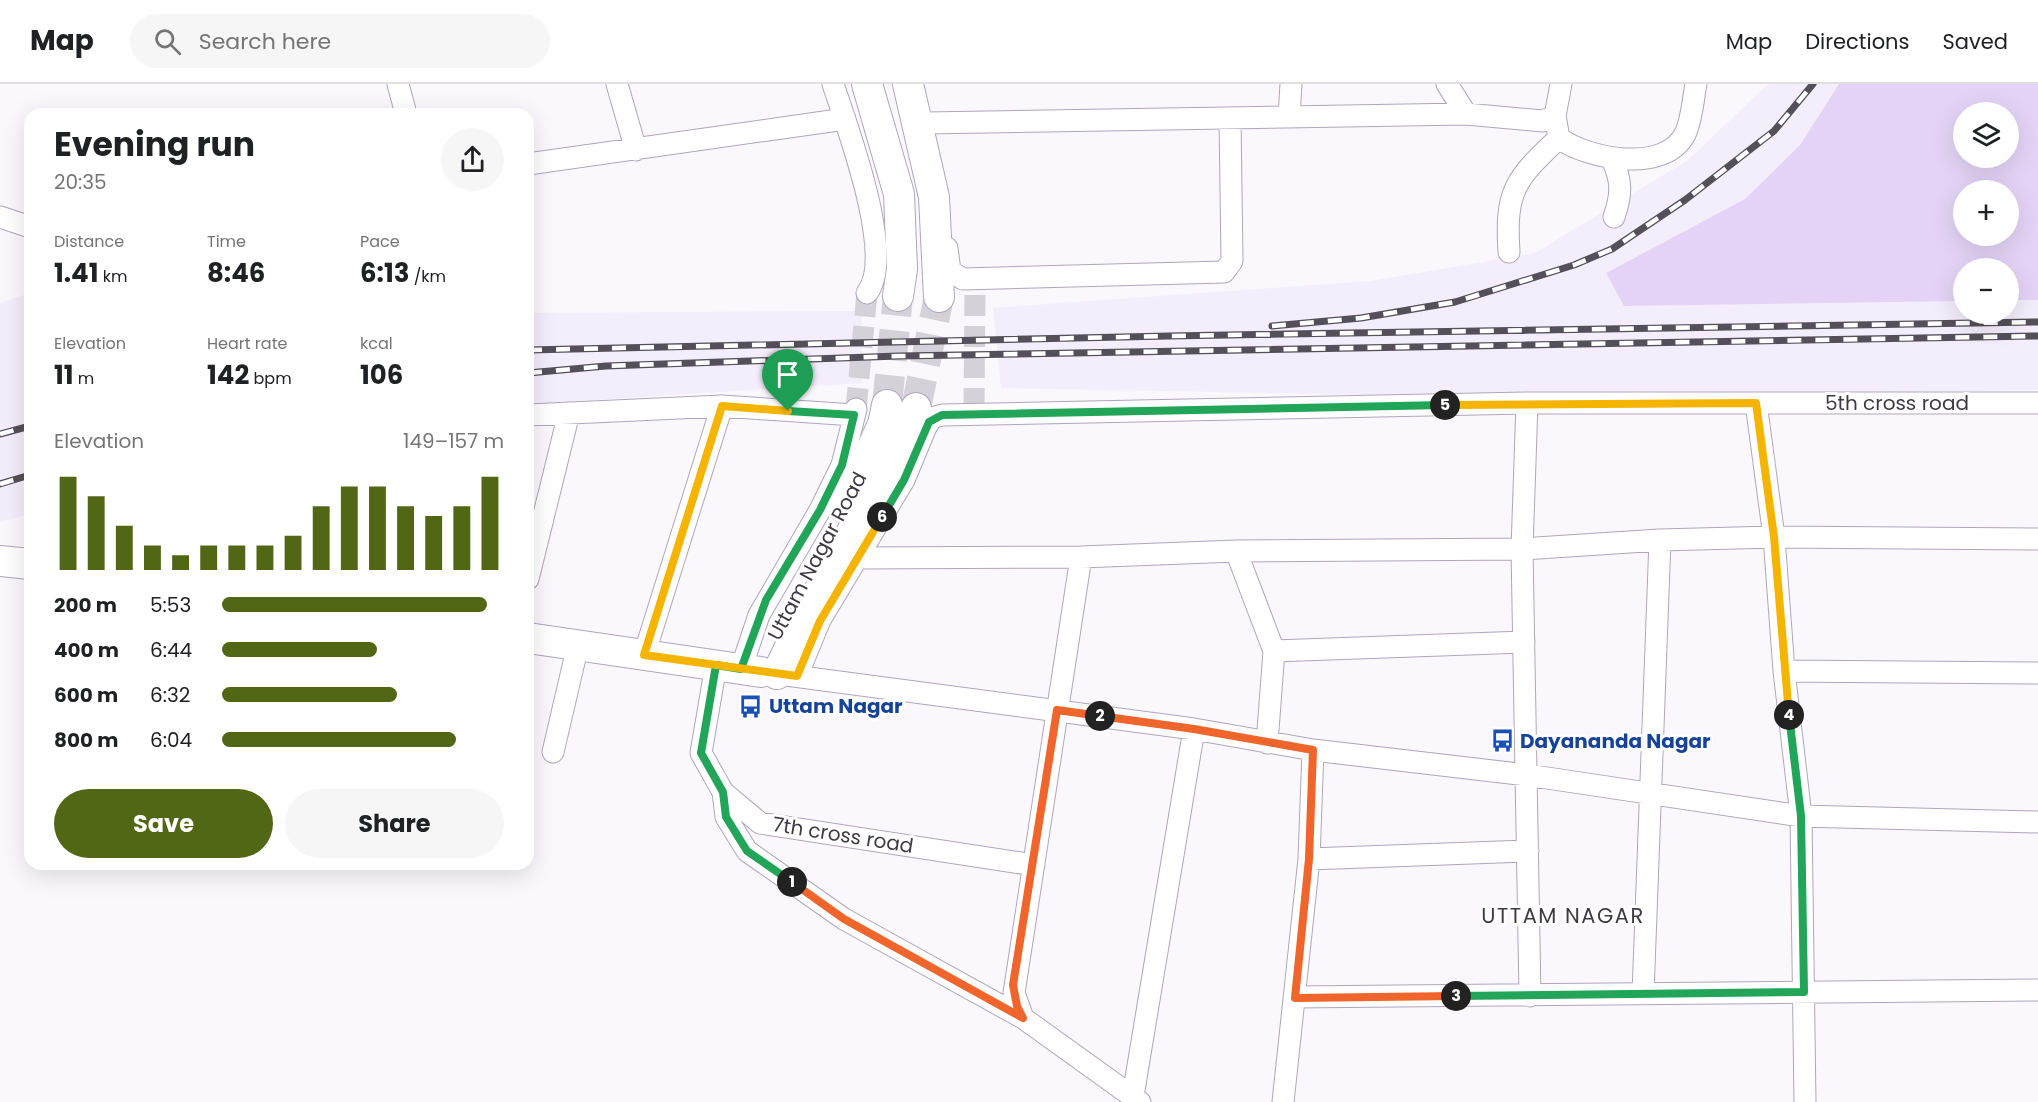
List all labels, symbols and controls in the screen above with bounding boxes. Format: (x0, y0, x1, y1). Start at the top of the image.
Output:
search box (130, 14, 550, 68)
text: Map (30, 21, 94, 60)
icon: search (151, 25, 184, 58)
text: Search here (199, 26, 331, 57)
text: Map (1726, 27, 1772, 56)
text: Directions (1805, 27, 1909, 56)
text: Saved (1942, 27, 2008, 56)
map controls (1953, 102, 2019, 324)
button: layers (1953, 102, 2019, 168)
text: Evening run (54, 121, 255, 168)
button: share (441, 128, 504, 191)
text: 20:35 (54, 168, 107, 196)
button: + (1953, 180, 2019, 246)
text: Distance (54, 230, 124, 253)
text: Time (207, 230, 246, 253)
text: Pace (360, 230, 400, 253)
text: 1.41 (54, 255, 99, 291)
text: 8:46 (207, 255, 265, 291)
text: 6:13 (360, 255, 409, 291)
button: − (1953, 258, 2019, 324)
text: km (99, 265, 128, 288)
text: /km (409, 265, 446, 288)
text: Elevation (54, 332, 126, 355)
text: Heart rate (207, 332, 287, 355)
text: kcal (360, 332, 393, 355)
pin (762, 349, 813, 411)
text: 11 (54, 357, 74, 393)
text: 142 (207, 357, 249, 393)
text: 106 (360, 357, 403, 393)
icon: arrive (771, 358, 804, 391)
text: m (74, 367, 94, 390)
text: bpm (249, 367, 292, 390)
street label: 5th cross road (1825, 389, 1969, 417)
pin: 5 (1430, 390, 1460, 420)
text: 5 (1440, 393, 1450, 416)
text: Elevation (54, 427, 144, 455)
text: 149–157 m (403, 427, 504, 455)
street label: Uttam Nagar Road (761, 467, 873, 645)
pin: 6 (867, 502, 897, 532)
text: 6 (877, 505, 887, 528)
text: 200 m (54, 591, 117, 619)
text: 5:53 (150, 591, 191, 619)
text: 400 m (54, 636, 119, 664)
text: 6:44 (150, 636, 192, 664)
text: 600 m (54, 681, 118, 709)
text: 6:32 (150, 681, 190, 709)
place label: Uttam Nagar (769, 692, 903, 720)
bus stop icon: Uttam Nagar (738, 693, 764, 719)
pin: 4 (1774, 700, 1804, 730)
pin: 2 (1085, 701, 1115, 731)
text: 4 (1784, 703, 1794, 726)
text: 2 (1095, 704, 1105, 727)
text: 800 m (54, 726, 118, 754)
text: 6:04 (150, 726, 192, 754)
place label: Dayananda Nagar (1520, 727, 1711, 755)
bus stop icon: Dayananda Nagar (1489, 728, 1515, 754)
button: Save (54, 789, 273, 858)
button: Share (285, 789, 504, 858)
street label: 7th cross road (771, 810, 915, 860)
pin: 1 (777, 867, 807, 897)
text: 1 (789, 870, 795, 893)
district label: UTTAM NAGAR (1481, 901, 1645, 930)
pin: 3 (1441, 981, 1471, 1011)
text: 3 (1451, 984, 1461, 1007)

